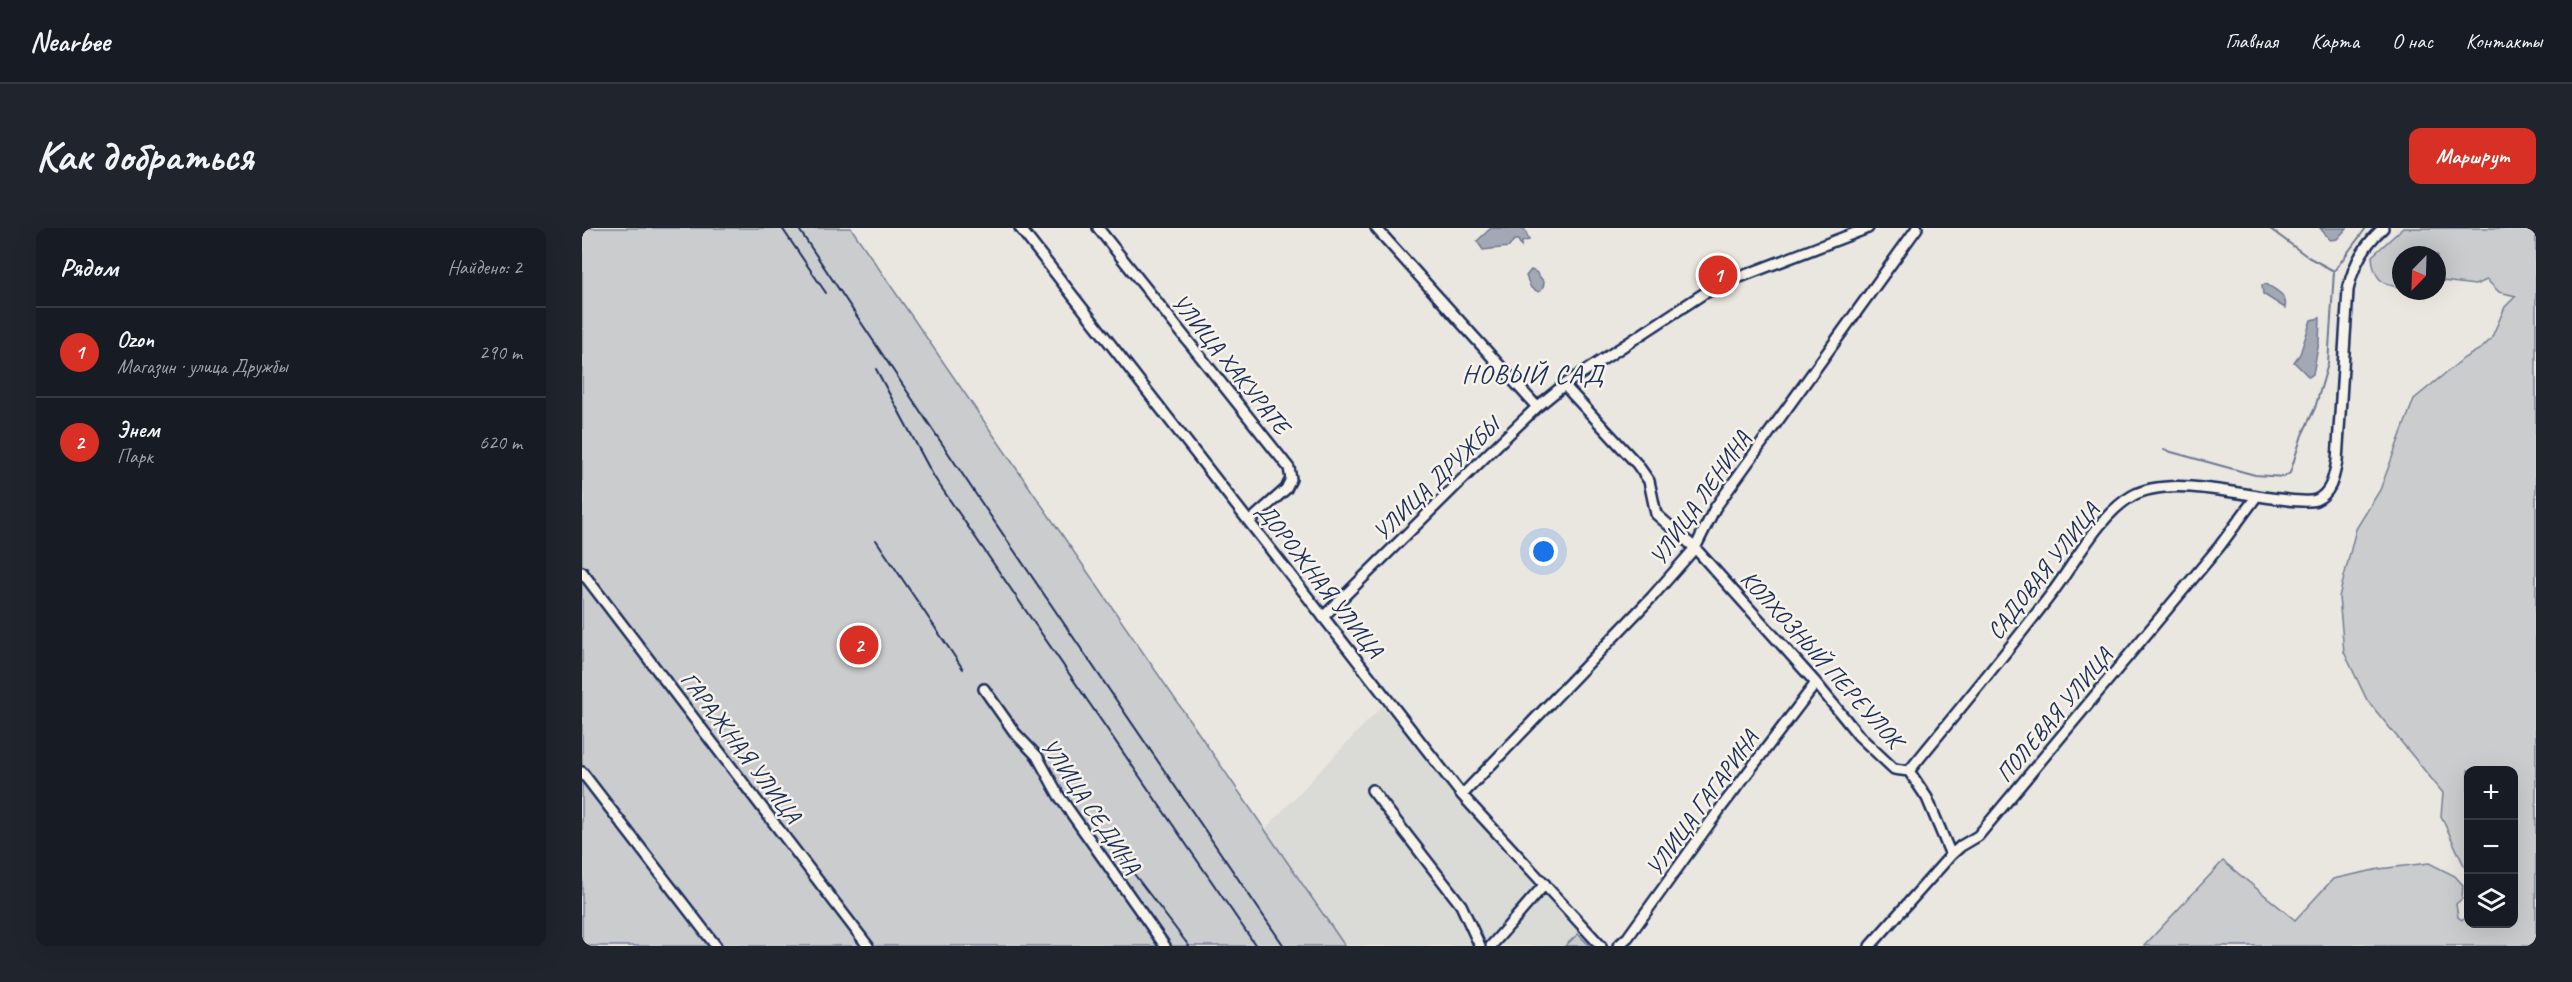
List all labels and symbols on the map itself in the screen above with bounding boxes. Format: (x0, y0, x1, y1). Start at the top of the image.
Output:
north arrow (2392, 246, 2446, 300)
pin: 1 (1698, 252, 1738, 298)
street label: УЛИЦА ХАКУРАТЕ (1165, 287, 1299, 443)
district label: НОВЫЙ САД (1462, 357, 1605, 391)
street label: УЛИЦА ДРУЖБЫ (1367, 408, 1508, 547)
street label: УЛИЦА ЛЕНИНА (1643, 424, 1758, 571)
street label: ДОРОЖНАЯ УЛИЦА (1250, 496, 1390, 664)
street label: САДОВАЯ УЛИЦА (1980, 496, 2106, 645)
your location (1529, 537, 1558, 566)
street label: КОЛХОЗНЫЙ ПЕРЕУЛОК (1734, 564, 1913, 758)
pin: 2 (840, 622, 878, 668)
street label: ПОЛЕВАЯ УЛИЦА (1989, 641, 2119, 788)
street label: ГАРАЖНАЯ УЛИЦА (674, 665, 808, 829)
street label: УЛИЦА ГАГАРИНА (1639, 724, 1765, 882)
street label: УЛИЦА СЕДИНА (1035, 732, 1148, 880)

